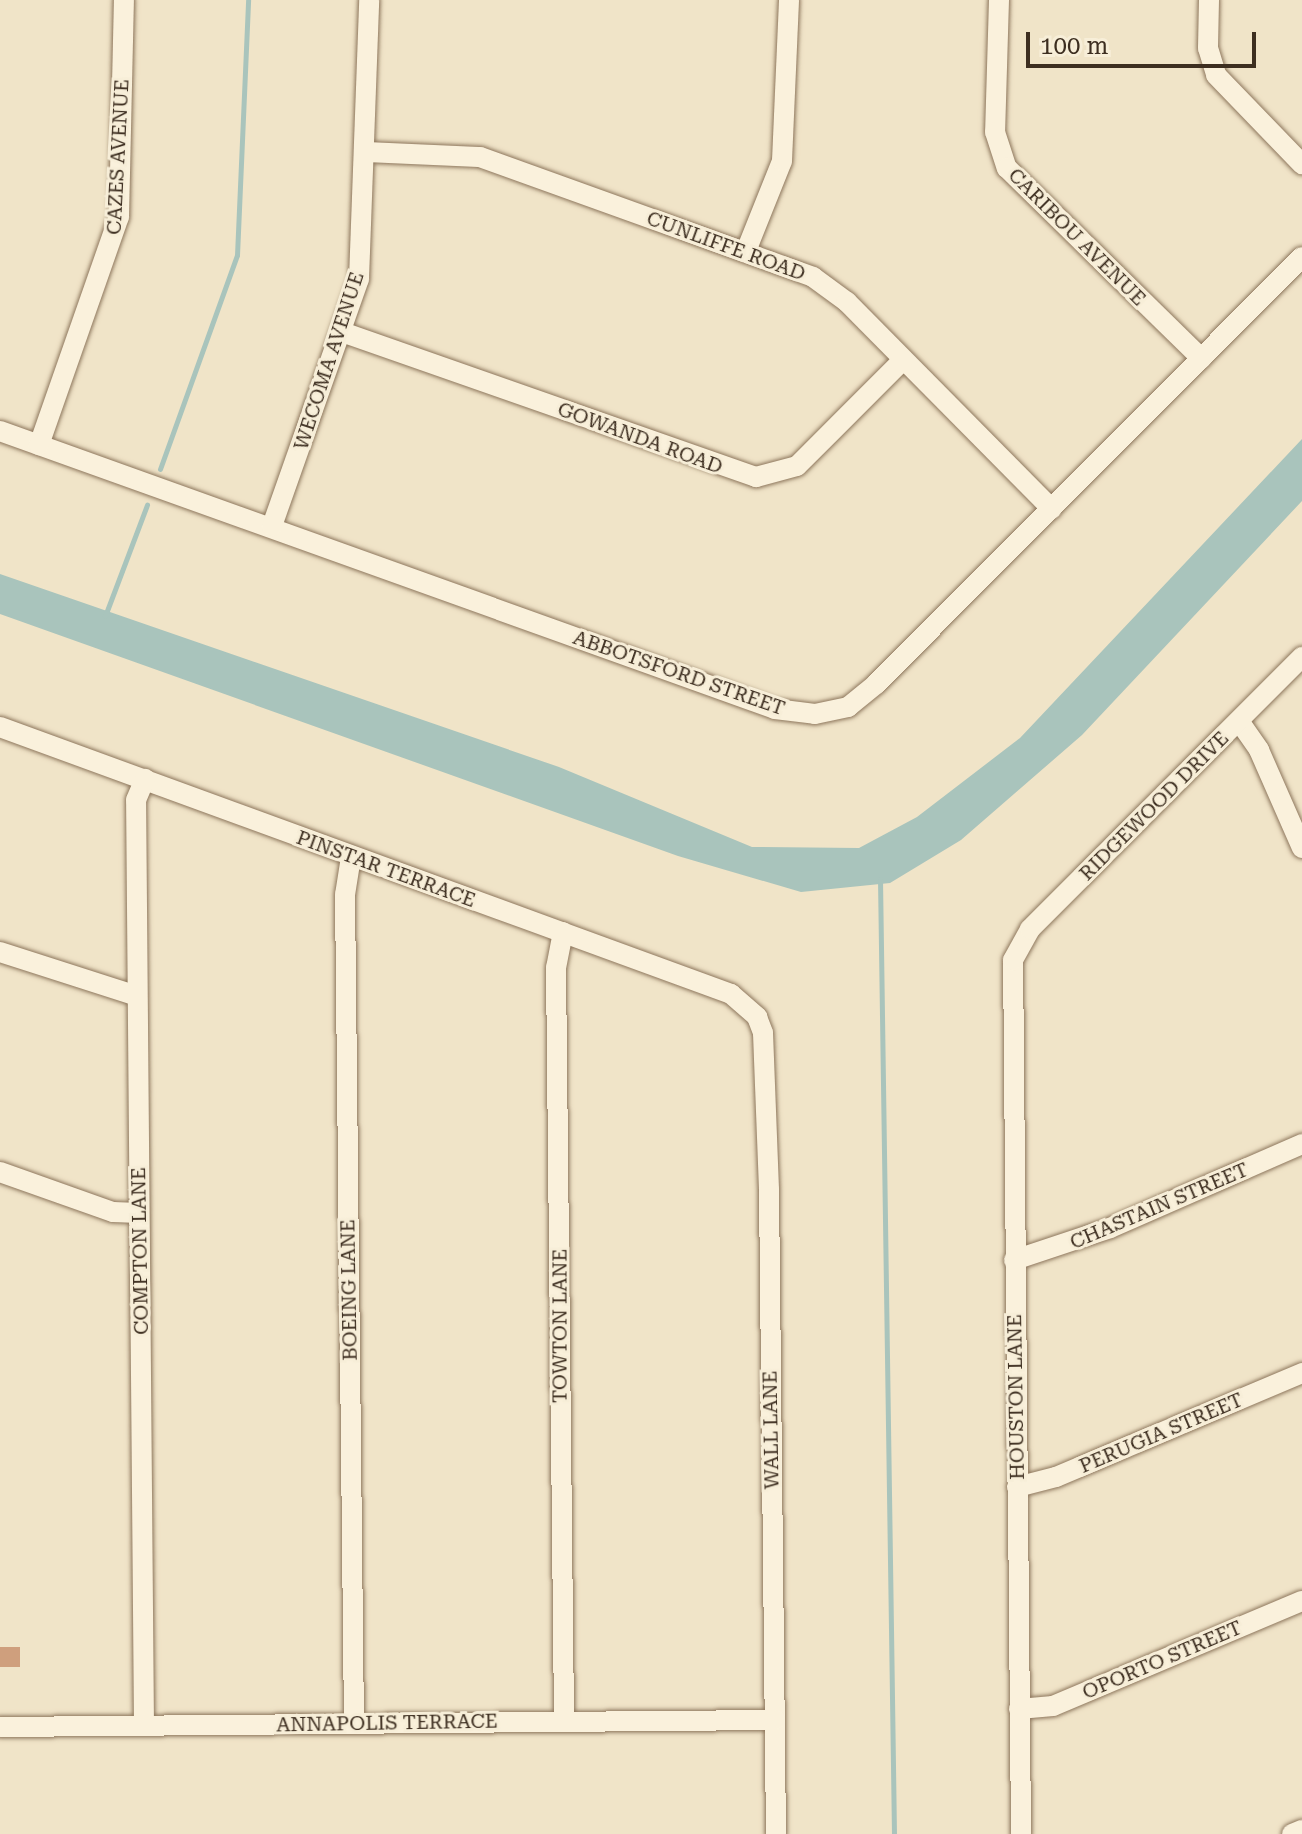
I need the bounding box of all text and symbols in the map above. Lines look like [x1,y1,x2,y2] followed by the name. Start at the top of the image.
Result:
[1030,16,1260,66] scale bar
[1040,32,1108,60] text: 100 m
[102,79,134,235] street label: CAZES AVENUE
[1003,163,1151,311] street label: CARIBOU AVENUE
[643,206,809,286] street label: CUNLIFFE ROAD
[289,269,369,453] street label: WECOMA AVENUE
[554,397,726,479] street label: GOWANDA ROAD
[570,625,788,721] street label: ABBOTSFORD STREET
[1074,726,1234,886] street label: RIDGEWOOD DRIVE
[293,825,479,913] street label: PINSTAR TERRACE
[1066,1158,1252,1254] street label: CHASTAIN STREET
[127,1167,153,1335] street label: COMPTON LANE
[336,1219,362,1361] street label: BOEING LANE
[548,1249,572,1403] street label: TOWTON LANE
[1003,1314,1029,1480] street label: HOUSTON LANE
[758,1370,784,1490] street label: WALL LANE
[1076,1388,1246,1478] street label: PERUGIA STREET
[1079,1616,1245,1704] street label: OPORTO STREET
[276,1709,498,1737] street label: ANNAPOLIS TERRACE

